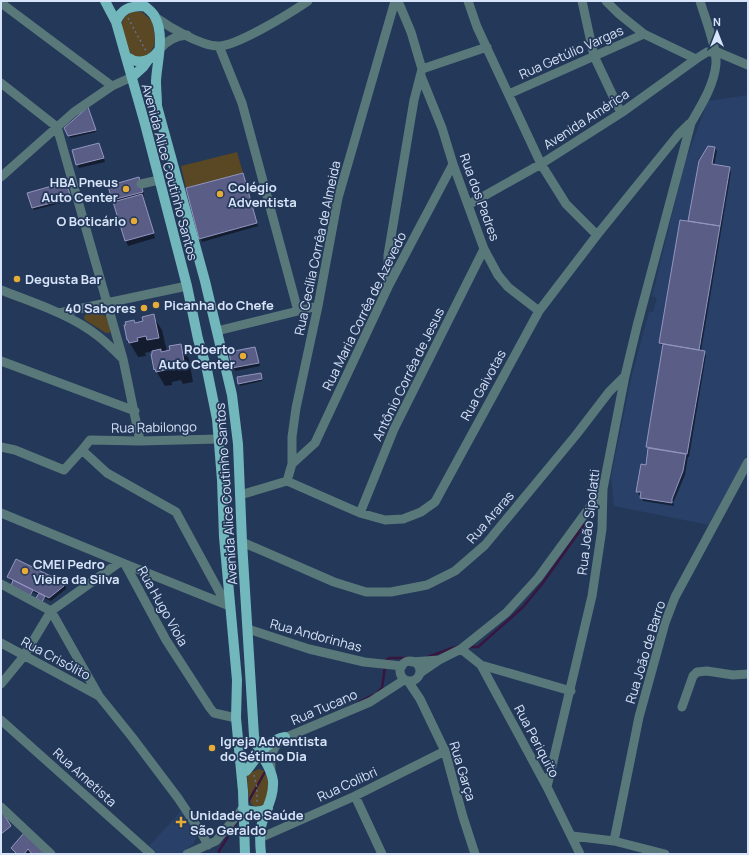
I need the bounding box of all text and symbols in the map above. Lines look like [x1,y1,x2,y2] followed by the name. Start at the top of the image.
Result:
[697,12,737,52] north arrow
[713,14,721,29] text: N
[516,21,626,83] street label: Rua Getúlio Vargas
[138,82,202,263] street label: Avenida Alice Coutinho Santos
[540,85,632,153] street label: Avenida América
[456,151,504,243] street label: Rua dos Padres
[290,159,344,337] street label: Rua Cecília Corrêa de Almeida
[42,173,118,206] place label: HBA Pneus Auto Center
[228,178,297,211] place label: Colégio Adventista
[121,184,131,194] marker: HBA Pneus Auto Center
[215,189,225,199] marker: Colégio Adventista
[56,212,126,230] place label: O Boticário
[129,216,139,226] marker: O Boticário
[318,228,410,393] street label: Rua Maria Corrêa de Azevedo
[25,270,102,288] place label: Degusta Bar
[12,274,22,284] marker: Degusta Bar
[164,296,274,314] place label: Picanha do Chefe
[65,299,136,317] place label: 40 Sabores
[151,300,161,310] marker: Picanha do Chefe
[139,303,149,313] marker: 40 Sabores
[368,304,448,444] street label: Antônio Corrêa de Jesus
[159,340,235,373] place label: Roberto Auto Center
[456,346,510,424] street label: Rua Gaivotas
[238,351,248,361] marker: Roberto Auto Center
[211,402,241,586] street label: Avenida Alice Coutinho Santos
[111,417,197,437] street label: Rua Rabilongo
[573,468,603,576] street label: Rua João Sipolatti
[462,487,518,547] street label: Rua Araras
[33,555,120,588] place label: CMEI Pedro Vieira da Silva
[134,563,192,649] street label: Rua Hugo Viola
[20,566,30,576] marker: CMEI Pedro Vieira da Silva
[621,598,669,706] street label: Rua João de Barro
[268,614,364,656] street label: Rua Andorinhas
[18,632,94,684] street label: Rua Crisólito
[288,685,360,729] street label: Rua Tucano
[510,701,564,781] street label: Rua Periquito
[220,732,327,765] place label: Igreja Adventista do Sétimo Dia
[445,739,481,803] street label: Rua Garça
[207,743,217,753] marker: Igreja Adventista do Sétimo Dia
[49,744,121,810] street label: Rua Ametista
[314,762,380,806] street label: Rua Colibri
[190,806,304,839] place label: Unidade de Saúde São Geraldo
[175,816,187,828] marker: Unidade de Saúde São Geraldo

